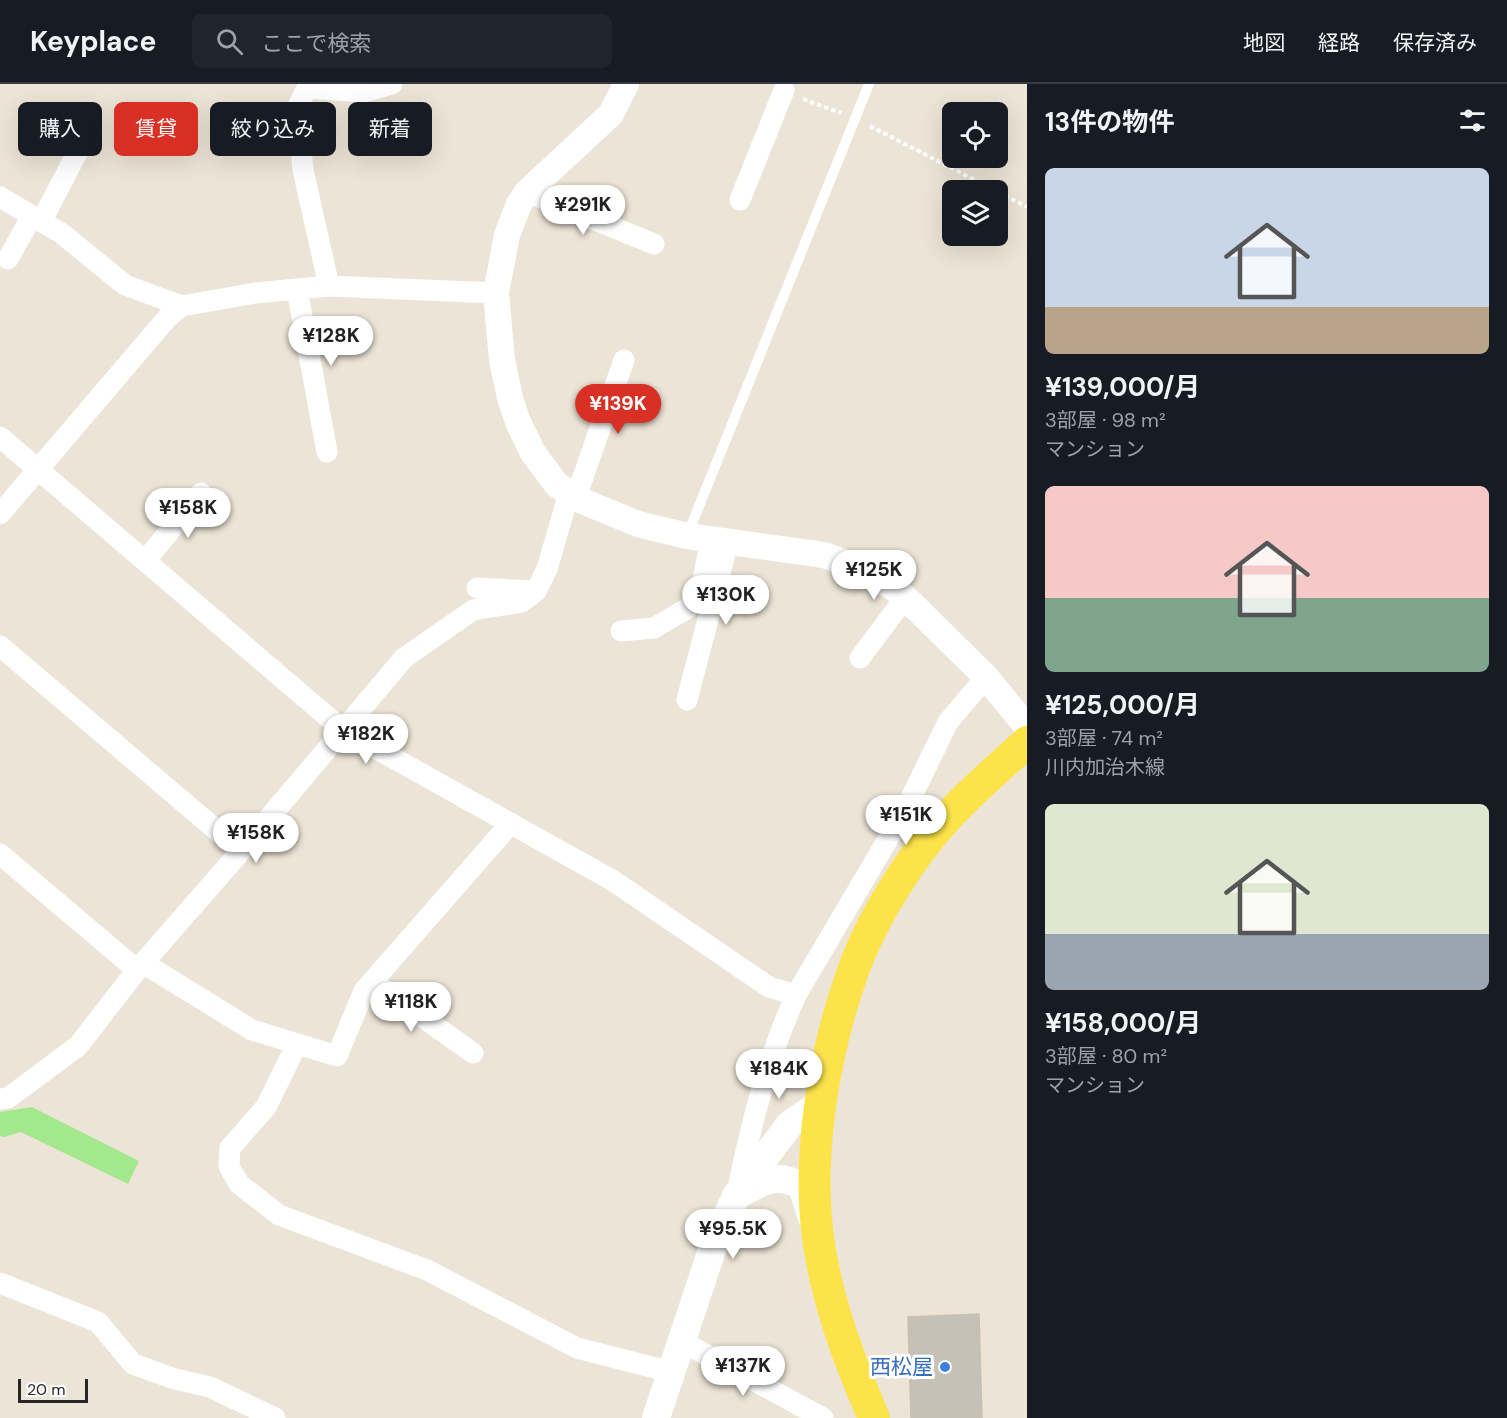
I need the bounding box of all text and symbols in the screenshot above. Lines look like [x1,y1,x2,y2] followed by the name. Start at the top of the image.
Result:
[192,14,612,68] search box
[30,23,156,60] text: Keyplace
[213,25,246,58] icon: search
[261,29,371,58] text: ここで検索
[1243,29,1285,57] text: 地図
[1318,29,1360,57] text: 経路
[1393,29,1477,57] text: 保存済み
[18,102,102,156] chip: 購入
[114,102,198,156] chip: 賃貸
[210,102,336,156] chip: 絞り込み
[348,102,432,156] chip: 新着
[942,102,1008,246] map controls
[942,102,1008,168] button: locate
[1456,104,1489,137] icon: filters
[1045,105,1174,139] text: 13件の物件
[942,180,1008,246] button: layers
[541,185,625,236] pin: ¥291K
[554,191,612,217] text: ¥291K
[1213,207,1321,315] icon: home
[289,316,373,367] pin: ¥128K
[302,322,360,348] text: ¥128K
[1045,370,1200,404] text: ¥139,000/月
[576,384,660,435] pin: ¥139K
[589,390,647,416] text: ¥139K
[1045,407,1166,433] text: 3部屋 · 98 m²
[1045,436,1145,462] text: マンション
[146,488,230,539] pin: ¥158K
[159,494,217,520] text: ¥158K
[1213,525,1321,633] icon: home
[832,550,916,601] pin: ¥125K
[845,556,903,582] text: ¥125K
[684,575,768,626] pin: ¥130K
[696,581,756,607] text: ¥130K
[1045,688,1200,722] text: ¥125,000/月
[324,714,408,765] pin: ¥182K
[337,720,395,746] text: ¥182K
[1045,725,1163,751] text: 3部屋 · 74 m²
[1045,754,1165,780] text: 川内加治木線
[864,795,948,846] pin: ¥151K
[879,801,933,827] text: ¥151K
[214,813,298,864] pin: ¥158K
[227,819,285,845] text: ¥158K
[1213,843,1321,951] icon: home
[369,982,453,1033] pin: ¥118K
[384,988,438,1014] text: ¥118K
[1045,1006,1201,1040] text: ¥158,000/月
[1045,1043,1167,1069] text: 3部屋 · 80 m²
[737,1049,821,1100] pin: ¥184K
[750,1055,809,1081] text: ¥184K
[1045,1072,1145,1098] text: マンション
[684,1209,782,1260] pin: ¥95.5K
[699,1215,767,1241] text: ¥95.5K
[701,1346,785,1397] pin: ¥137K
[715,1352,771,1378] text: ¥137K
[870,1353,933,1381] place label: 西松屋
[938,1360,952,1374] marker: 西松屋
[18,1376,88,1404] scale bar
[27,1379,66,1400] text: 20 m

